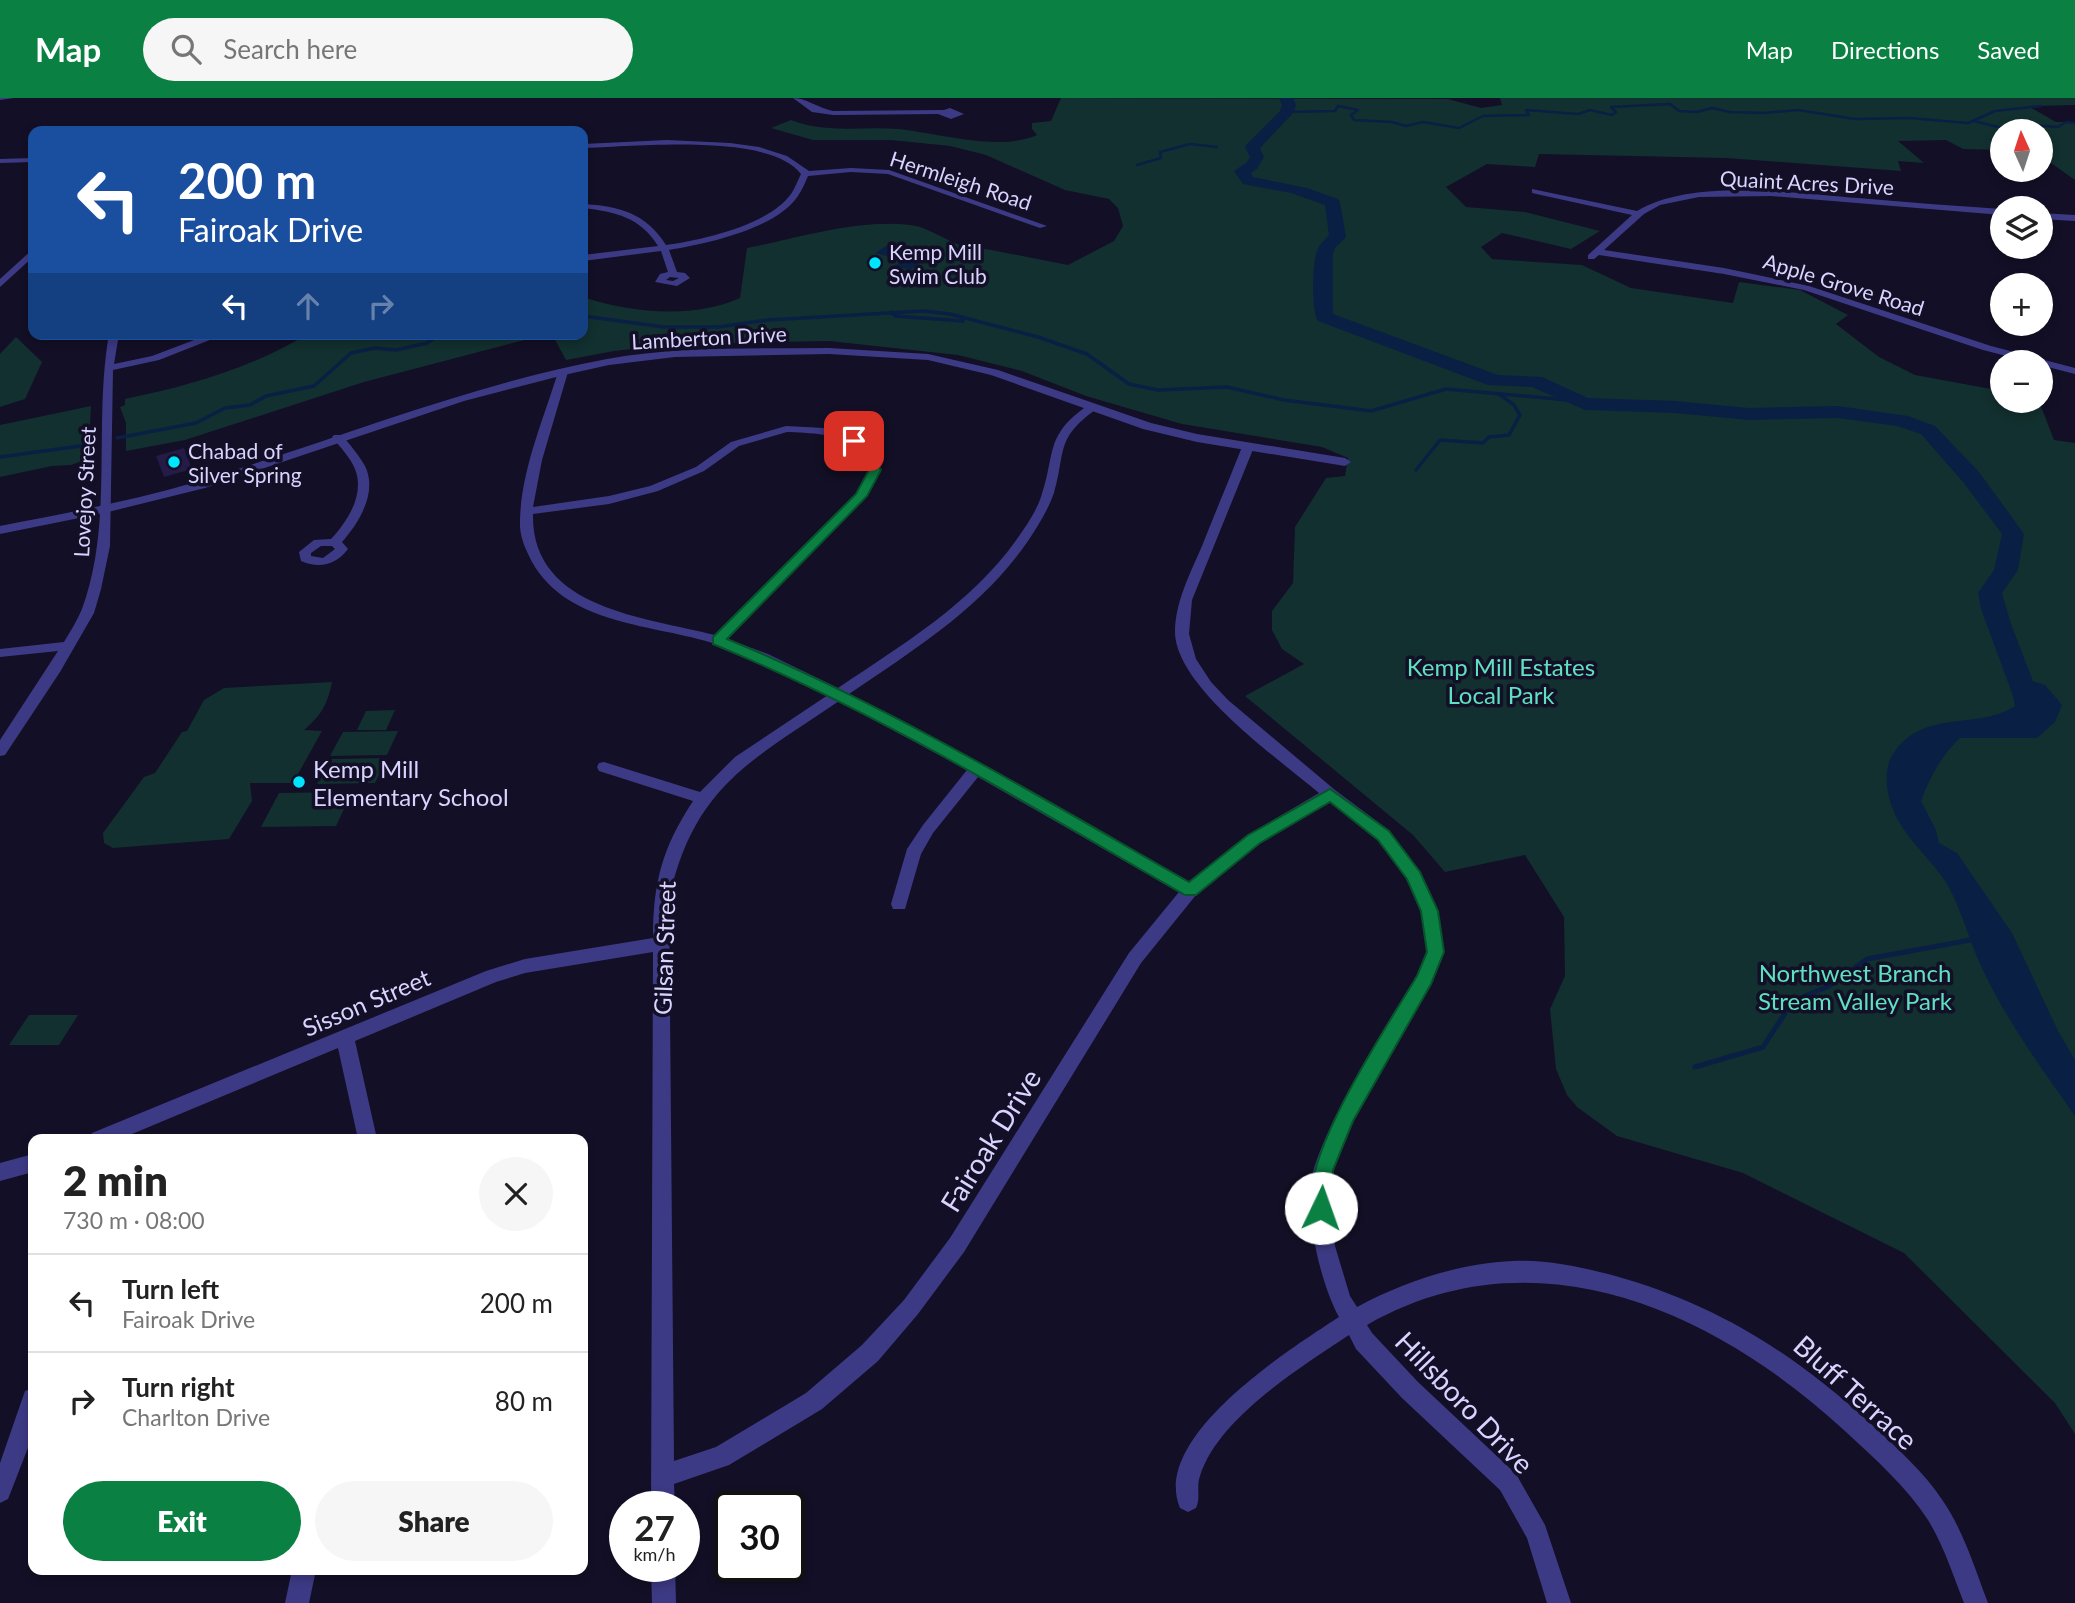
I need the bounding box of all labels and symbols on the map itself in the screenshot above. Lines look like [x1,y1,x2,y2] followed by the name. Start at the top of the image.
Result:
[1990,119,2053,182] north arrow
[887,145,1035,215] street label: Hermleigh Road
[1719,165,1895,199] street label: Quaint Acres Drive
[889,239,987,288] place label: Kemp Mill Swim Club
[1761,248,1927,320] street label: Apple Grove Road
[867,255,883,271] marker: Kemp Mill Swim Club
[631,320,787,354] street label: Lamberton Drive
[824,411,884,471] pin
[68,426,100,558] street label: Lovejoy Street
[188,438,302,487] place label: Chabad of Silver Spring
[166,454,182,470] marker: Chabad of Silver Spring
[1407,652,1595,709] park label: Kemp Mill Estates Local Park
[313,754,509,811] place label: Kemp Mill Elementary School
[291,774,307,790] marker: Kemp Mill Elementary School
[647,880,681,1015] street label: Gilsan Street
[1758,958,1953,1015] park label: Northwest Branch Stream Valley Park
[298,962,435,1042] street label: Sisson Street
[933,1062,1047,1218] street label: Fairoak Drive
[1284,1171,1358,1245] position arrow
[1389,1324,1541,1480] street label: Hillsboro Drive
[1787,1328,1925,1456] street label: Bluff Terrace
[714,1491,805,1582] speed limit sign: 30

